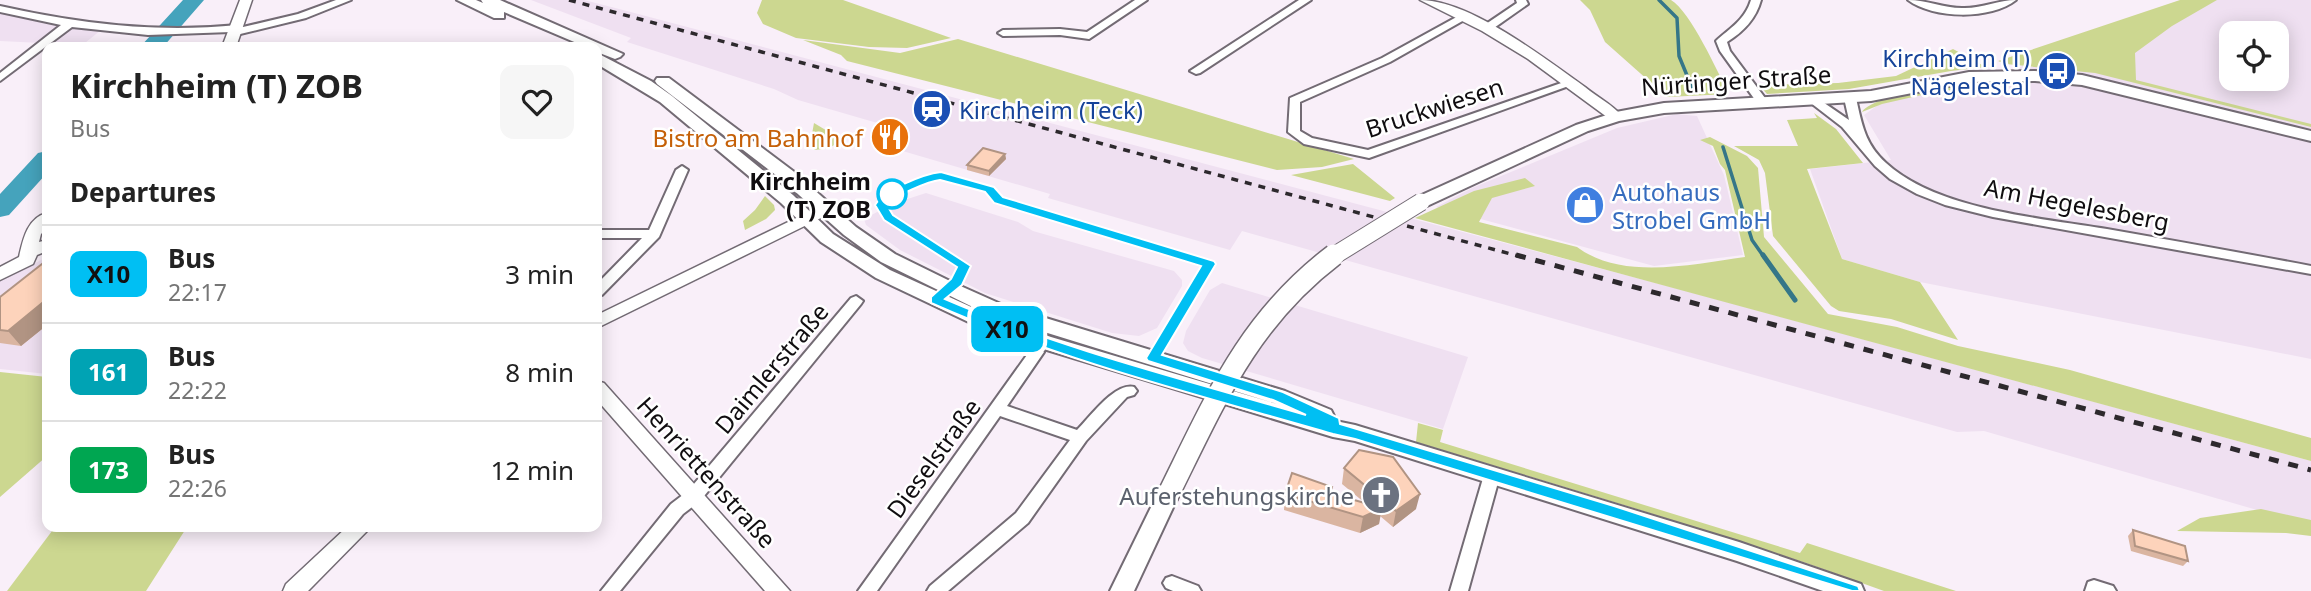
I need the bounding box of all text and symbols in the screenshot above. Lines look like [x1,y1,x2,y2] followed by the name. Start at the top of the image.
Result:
[2219,21,2289,91] map controls
[2219,21,2289,91] button: locate
[1882,41,2030,102] place label: Kirchheim (T) Nägelestal
[2036,50,2078,92] bus stop icon: Kirchheim (T) Nägelestal
[1640,57,1832,103] street label: Nürtinger Straße
[70,63,363,108] text: Kirchheim (T) ZOB
[500,65,574,139] button: heart
[1361,69,1507,145] street label: Bruckwiesen
[911,88,953,130] station icon: Kirchheim (Teck)
[959,93,1143,126] place label: Kirchheim (Teck)
[70,112,110,144] text: Bus
[869,116,911,158] restaurant icon: Bistro am Bahnhof
[652,121,865,154] place label: Bistro am Bahnhof
[749,164,871,225] place label: Kirchheim (T) ZOB
[1982,170,2172,238] street label: Am Hegelesberg
[70,174,216,210] text: Departures
[1612,175,1771,236] place label: Autohaus Strobel GmbH
[877,179,907,209] marker: Kirchheim (T) ZOB
[1564,184,1606,226] shop icon: Autohaus Strobel GmbH
[168,240,215,276] text: Bus
[505,256,574,292] text: 3 min
[87,257,130,290] text: X10
[168,276,227,308] text: 22:17
[707,296,835,440] street label: Daimlerstraße
[967,306,1047,352] line badge: X10
[985,312,1029,345] text: X10
[168,338,215,374] text: Bus
[505,354,574,390] text: 8 min
[88,355,129,388] text: 161
[168,374,227,406] text: 22:22
[630,389,784,555] street label: Henriettenstraße
[878,392,988,524] street label: Dieselstraße
[168,436,215,472] text: Bus
[490,452,574,488] text: 12 min
[88,453,129,486] text: 173
[168,472,227,504] text: 22:26
[1360,474,1402,516] church icon: Auferstehungskirche
[1119,479,1354,512] place label: Auferstehungskirche

